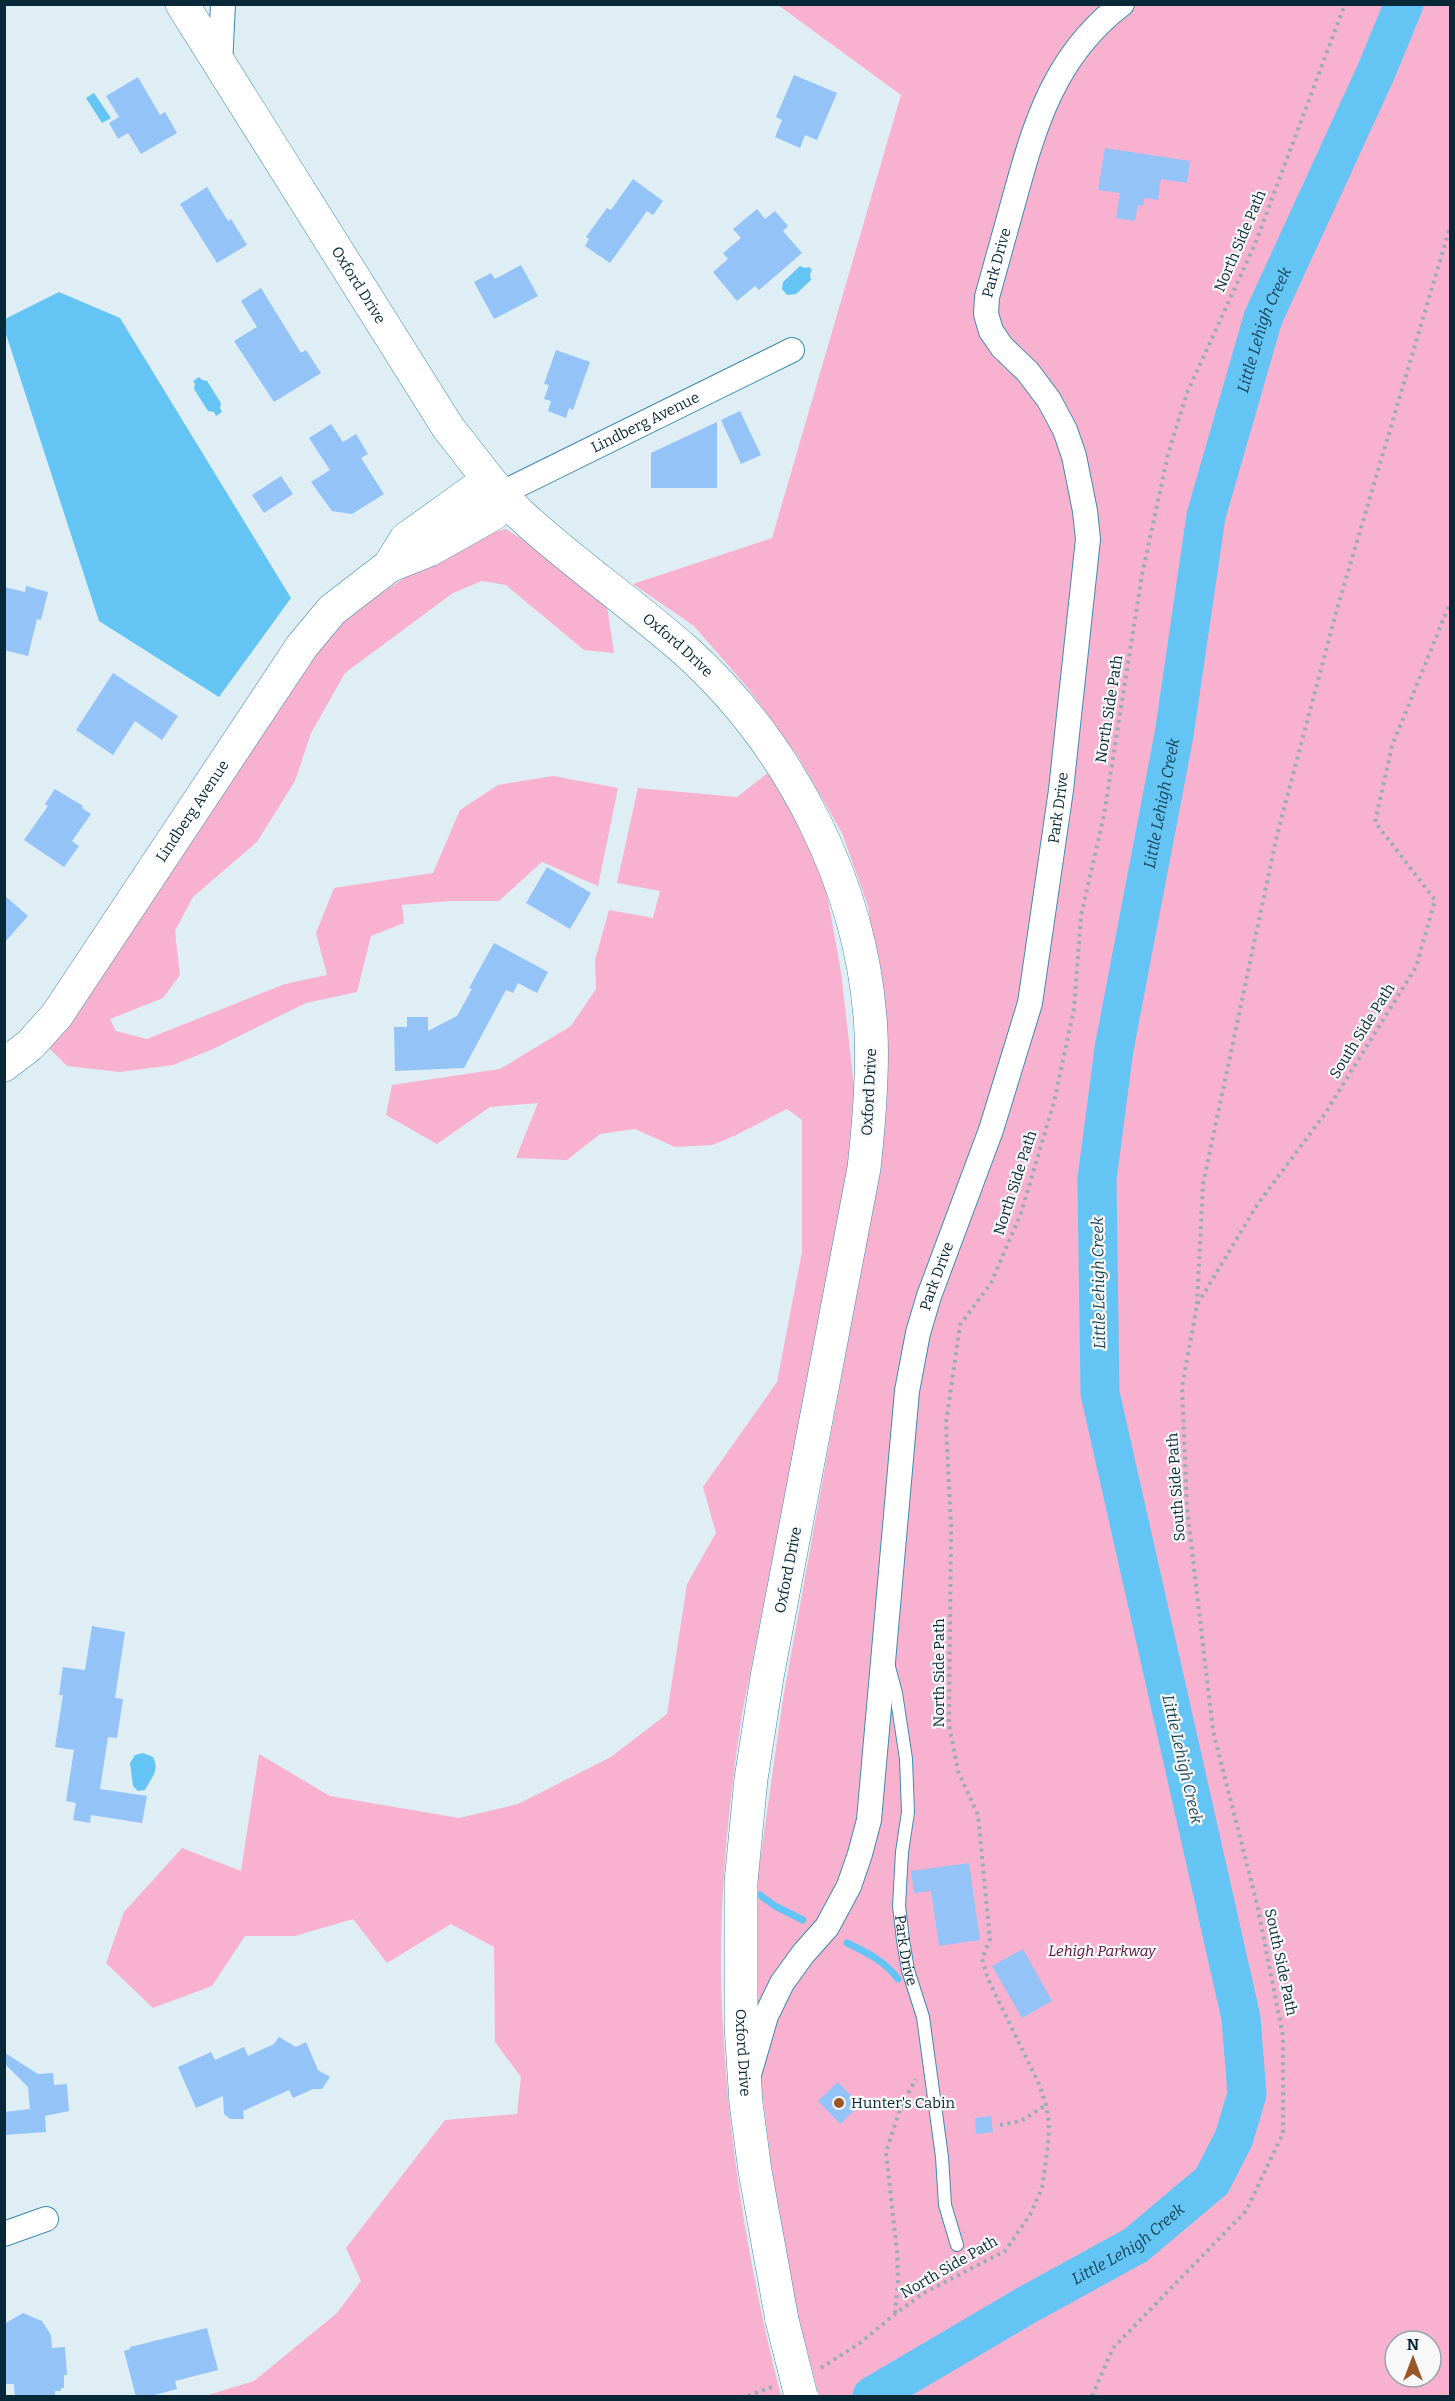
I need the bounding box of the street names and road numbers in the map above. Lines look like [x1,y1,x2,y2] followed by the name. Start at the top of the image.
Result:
[1210,187,1270,295] street label: North Side Path
[978,226,1015,300] street label: Park Drive
[328,243,390,327] street label: Oxford Drive
[588,388,702,457] street label: Lindberg Avenue
[639,609,717,681] street label: Oxford Drive
[1092,653,1127,764] street label: North Side Path
[152,757,233,865] street label: Lindberg Avenue
[1044,771,1072,845] street label: Park Drive
[1326,980,1399,1082] street label: South Side Path
[858,1048,880,1136] street label: Oxford Drive
[990,1128,1041,1238] street label: North Side Path
[916,1239,957,1313] street label: Park Drive
[1163,1431,1189,1542] street label: South Side Path
[771,1525,805,1615] street label: Oxford Drive
[930,1618,948,1727] street label: North Side Path
[1261,1907,1301,2018] street label: South Side Path
[891,1914,921,1988] street label: Park Drive
[732,2009,755,2097] street label: Oxford Drive
[897,2232,1001,2302] street label: North Side Path

